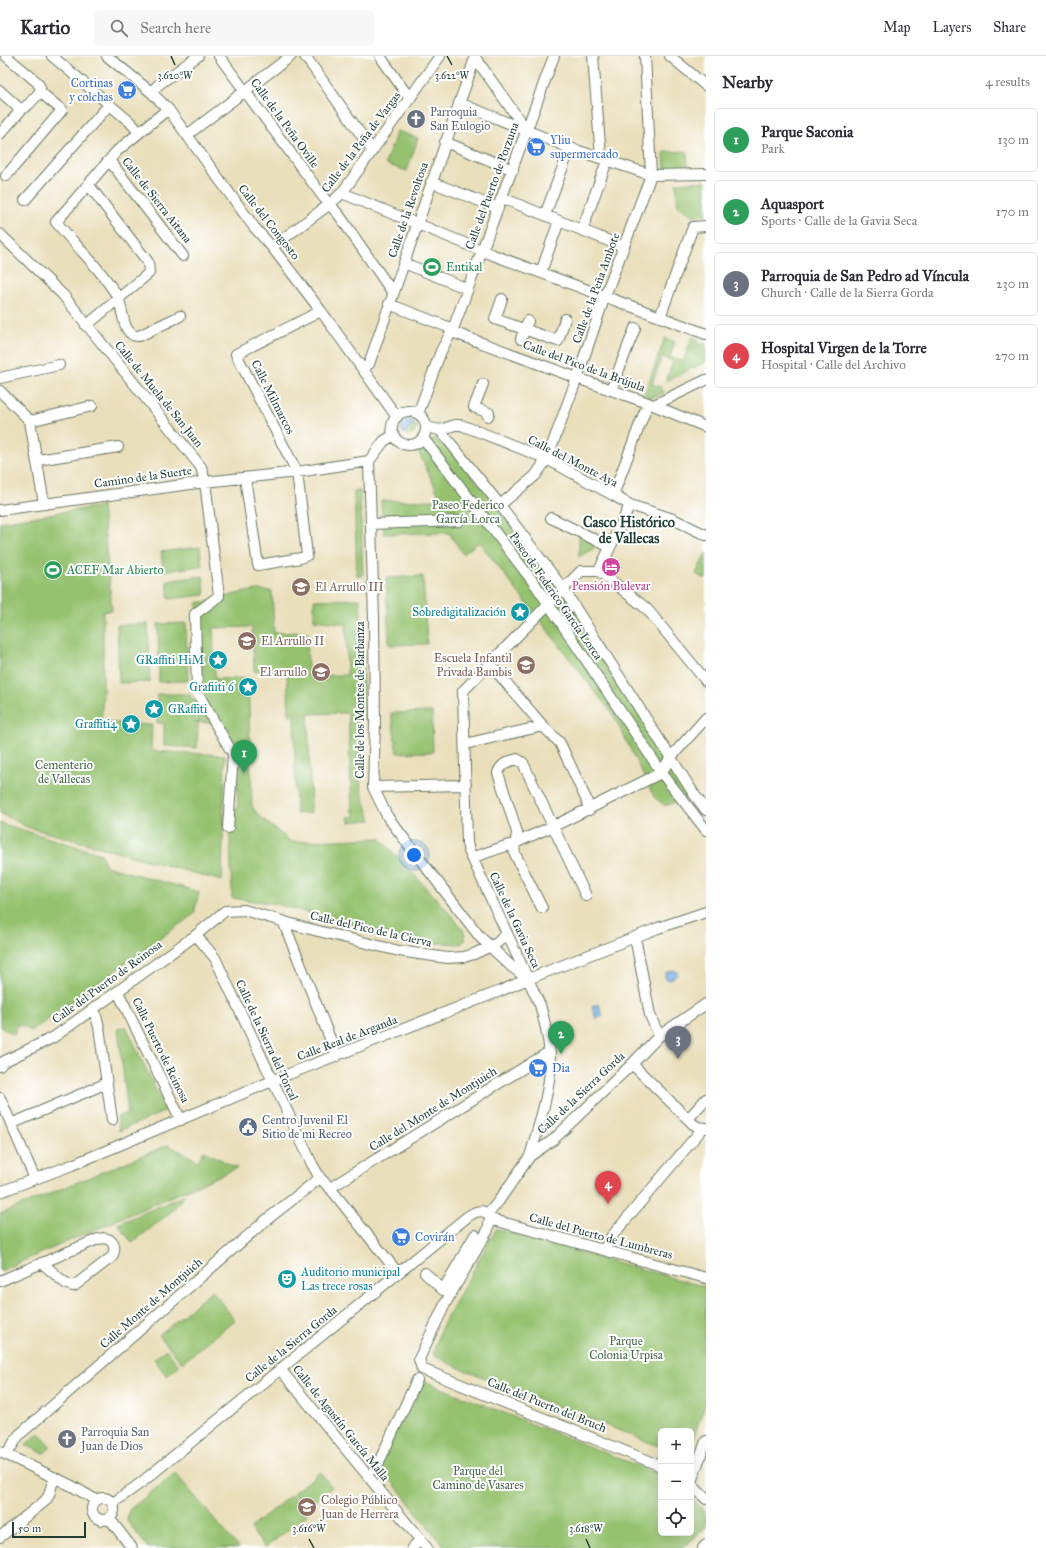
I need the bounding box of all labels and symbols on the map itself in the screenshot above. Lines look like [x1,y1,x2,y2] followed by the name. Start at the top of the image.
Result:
[157,70,193,82] text: 3.620°W
[435,70,470,82] text: 3.622°W
[69,76,113,104] place label: Cortinas y colchas
[248,76,322,170] street label: Calle de la Peña Oville
[116,79,138,101] supermarket icon: Cortinas y colchas
[318,89,404,196] street label: Calle de la Peña de Vargas
[430,105,490,134] place label: Parroquia San Eulogio
[405,108,427,130] church icon: Parroquia San Eulogio
[462,120,522,251] street label: Calle del Puerto de Porzuna
[550,133,618,161] place label: Yliu supermercado
[525,136,547,158] supermarket icon: Yliu supermercado
[119,154,195,246] street label: Calle de Sierra Aitana
[385,160,431,260] street label: Calle de la Revoltosa
[235,182,303,263] street label: Calle del Congosto
[569,231,623,345] street label: Calle de la Peña Ambote
[421,256,443,278] sports icon: Entikal
[446,260,483,274] place label: Entikal
[521,337,648,395] street label: Calle del Pico de la Brújula
[111,338,206,451] street label: Calle de Muela de San Juan
[248,358,298,436] street label: Calle Milmarcos
[526,432,621,490] street label: Calle del Monte Aya
[93,463,193,491] street label: Camino de la Suerte
[432,498,504,526] park label: Paseo Federico García Lorca
[583,514,675,547] district label: Casco Histórico de Vallecas
[507,530,606,663] street label: Paseo de Federico García Lorca
[600,556,622,578] hotel icon: Pensión Bulevar
[42,559,64,581] sports icon: ACEF Mar Abierto
[66,563,164,577] place label: ACEF Mar Abierto
[290,576,312,598] school or university icon: El Arrullo III
[572,579,651,593] place label: Pensión Bulevar
[315,580,384,594] place label: El Arrullo III
[509,601,531,623] place icon: Sobredigitalización
[412,605,506,620] place label: Sobredigitalización
[353,620,367,779] street label: Calle de los Montes de Barbanza
[236,630,258,652] school or university icon: El Arrullo II
[261,634,324,648] place label: El Arrullo II
[207,649,229,671] place icon: GRaffiti HiM
[434,651,513,679] place label: Escuela Infantil Privada Bambis
[136,653,204,667] place label: GRaffiti HiM
[515,654,537,676] school or university icon: Escuela Infantil Privada Bambis
[310,661,332,683] school or university icon: El arrullo
[259,665,307,679] place label: El arrullo
[237,676,259,698] place icon: Grafiiti 6
[189,680,235,694] place label: Grafiiti 6
[143,698,165,720] place icon: GRaffiti
[168,702,208,716] place label: GRaffiti
[120,713,142,735] place icon: Graffiti4
[75,717,117,731] place label: Graffiti4
[231,740,257,773] pin: 1
[35,758,93,786] park label: Cementerio de Vallecas
[404,845,424,865] your location
[487,870,544,971] street label: Calle de la Gavia Seca
[309,908,434,950] street label: Calle del Pico de la Cierva
[49,937,165,1027] street label: Calle del Puerto de Reinosa
[233,977,301,1103] street label: Calle de la Sierra del Torcal
[129,995,193,1106] street label: Calle Puerto de Reinosa
[295,1012,400,1064] street label: Calle Real de Arganda
[548,1021,574,1054] pin: 2
[665,1026,691,1059] pin: 3
[535,1048,628,1137] street label: Calle de la Sierra Gorda
[527,1057,549,1079] supermarket icon: Dia
[552,1061,571,1075] place label: Dia
[367,1064,500,1154] street label: Calle del Monte de Montjuich
[262,1113,352,1141] place label: Centro Juvenil El Sitio de mi Recreo
[237,1116,259,1138] public building icon: Centro Juvenil El Sitio de mi Recreo
[595,1171,621,1204] pin: 4
[528,1210,674,1262] street label: Calle del Puerto de Lumbreras
[390,1226,412,1248] supermarket icon: Covirán
[415,1230,455,1244] place label: Covirán
[97,1255,205,1351] street label: Calle Monte de Montjuich
[300,1265,401,1293] place label: Auditorio municipal Las trece rosas
[276,1268,298,1290] theatre icon: Auditorio municipal Las trece rosas
[242,1302,340,1385] street label: Calle de la Sierra Gorda
[589,1334,664,1362] park label: Parque Colonia Urpisa
[289,1362,393,1485] street label: Calle de Agustín García Malla
[485,1375,609,1435] street label: Calle del Puerto del Bruch
[79,1425,150,1454] place label: Parroquia San Juan de Dios
[56,1428,78,1450] church icon: Parroquia San Juan de Dios
[432,1464,524,1492] park label: Parque del Camino de Vasares
[319,1493,399,1522] place label: Colegio Público Juan de Herrera
[296,1496,318,1518] school or university icon: Colegio Público Juan de Herrera
[12,1520,86,1539] scale bar
[292,1523,326,1535] text: 3.616°W
[569,1523,603,1535] text: 3.618°W

